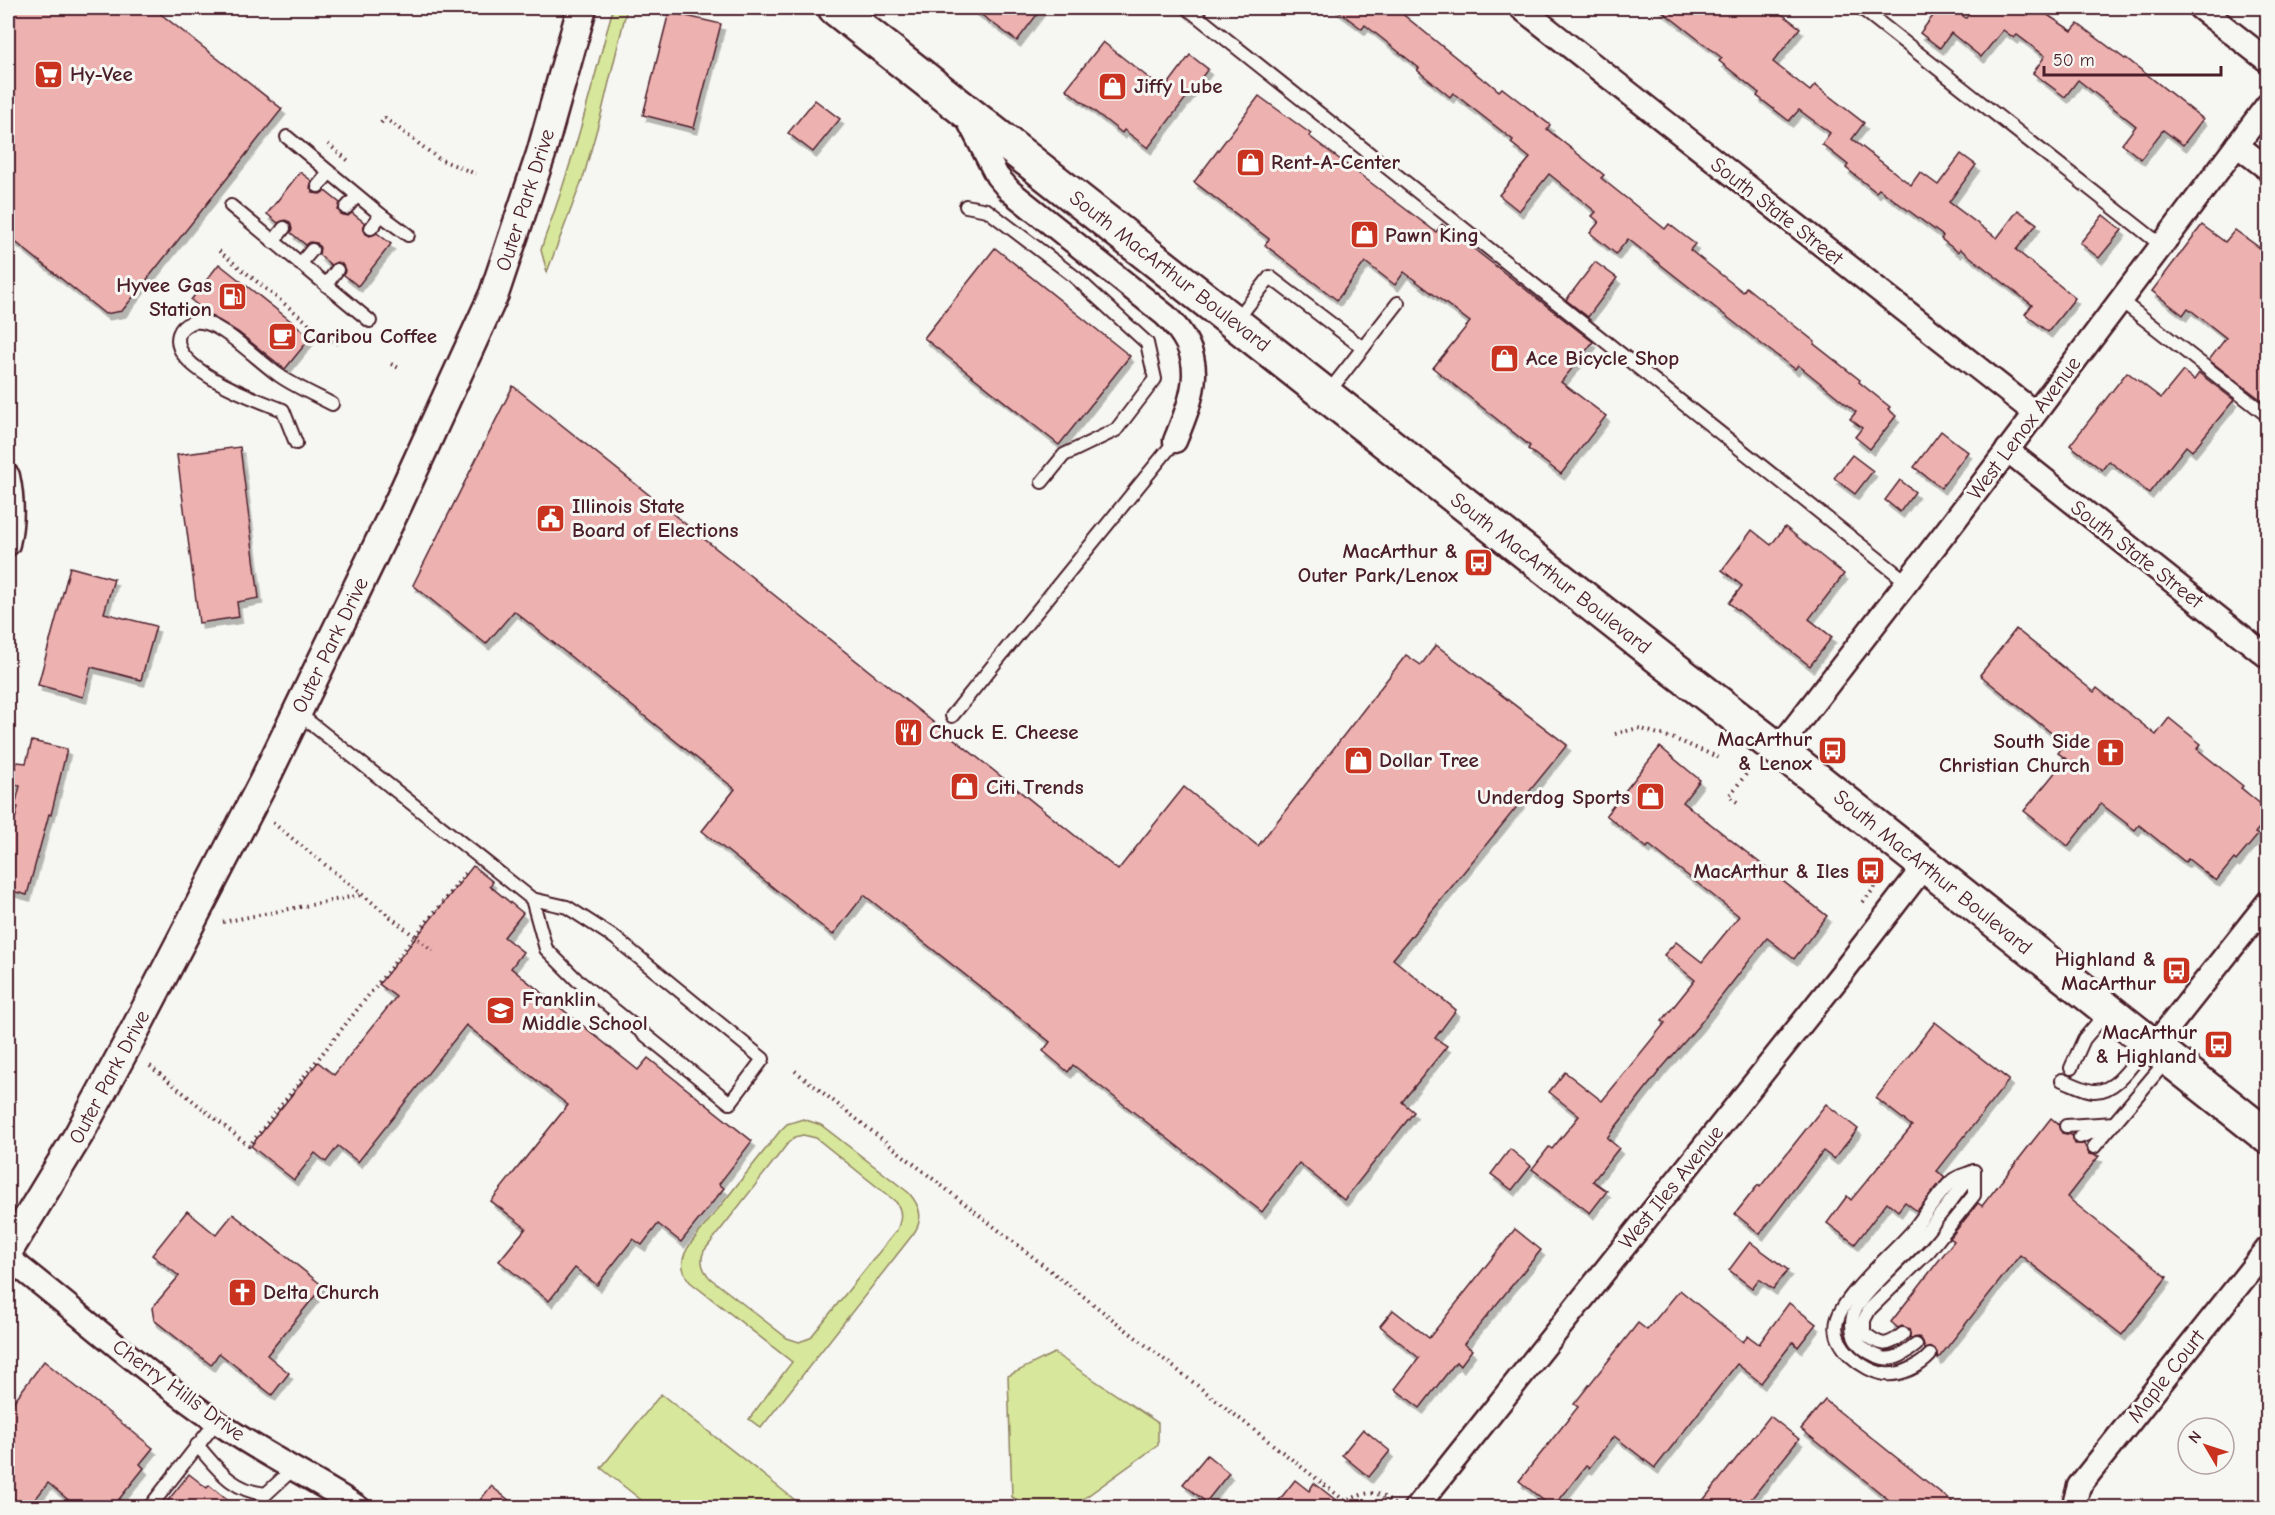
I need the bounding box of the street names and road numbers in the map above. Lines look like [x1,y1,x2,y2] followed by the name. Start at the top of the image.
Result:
[491,126,559,274] street label: Outer Park Drive
[1706,152,1849,271] street label: South State Street
[1065,185,1275,357] street label: South MacArthur Boulevard
[1962,352,2086,504] street label: West Lenox Avenue
[1446,487,1656,659] street label: South MacArthur Boulevard
[2066,495,2209,614] street label: South State Street
[287,573,373,717] street label: Outer Park Drive
[1829,785,2037,959] street label: South MacArthur Boulevard
[64,1006,154,1148] street label: Outer Park Drive
[1614,1120,1728,1254] street label: West Iles Avenue
[2122,1324,2210,1427] street label: Maple Court
[108,1334,250,1446] street label: Cherry Hills Drive

